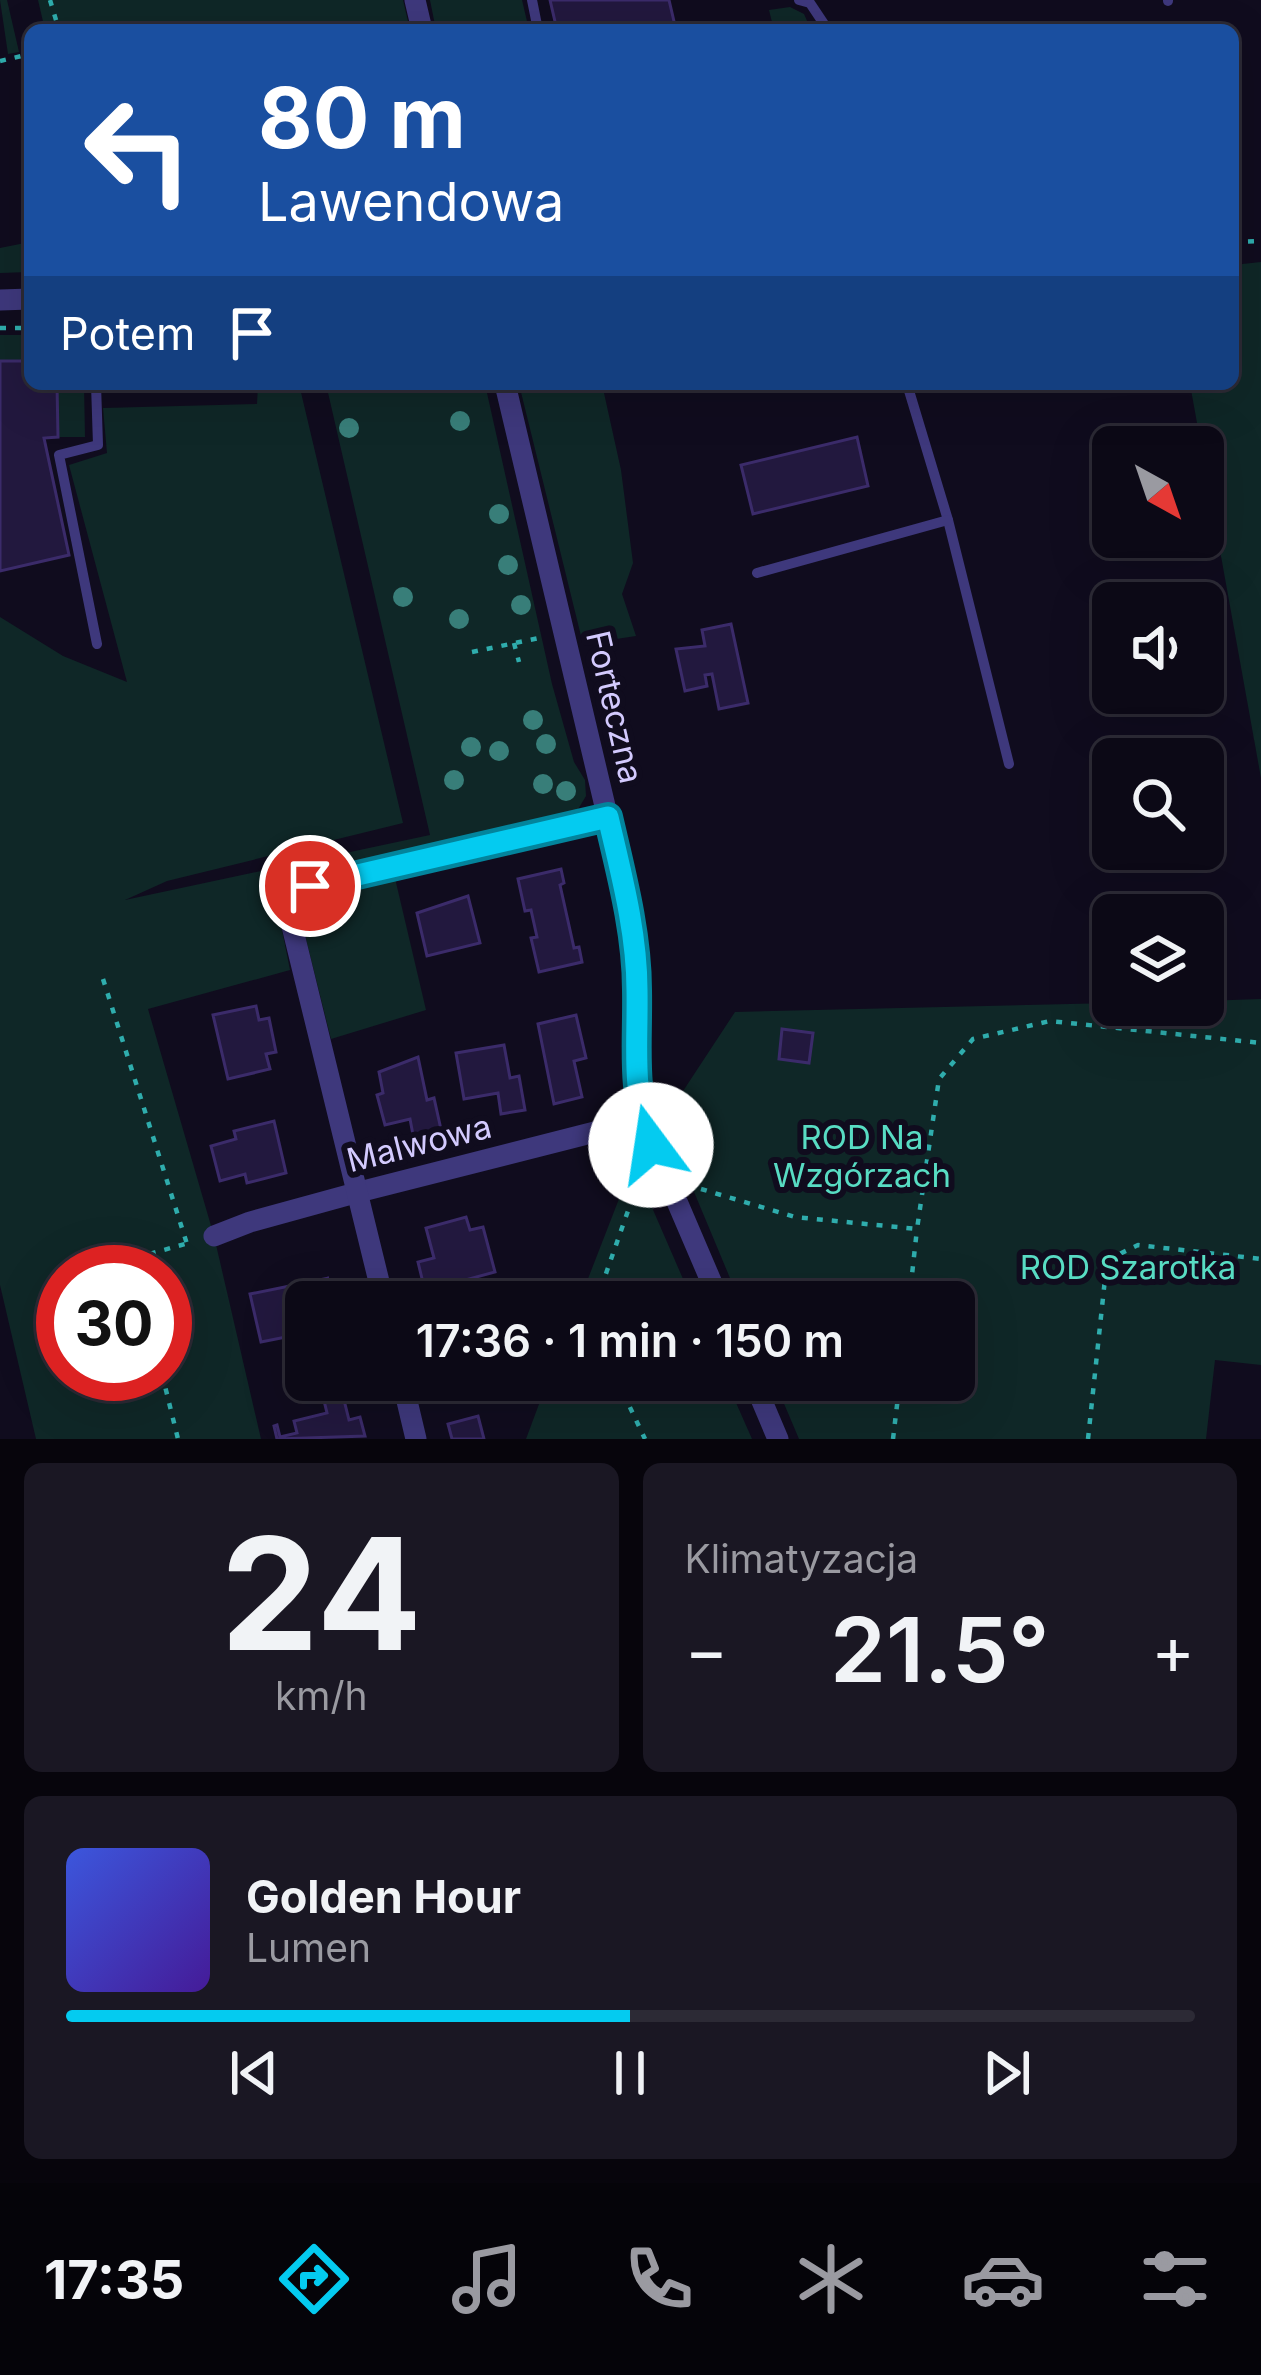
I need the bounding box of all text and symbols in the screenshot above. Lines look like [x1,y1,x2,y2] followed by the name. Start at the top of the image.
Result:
[258,67,466,168] text: 80 m
[60,72,216,228] icon: left
[258,169,564,234] text: Lawendowa
[219,300,285,366] icon: arrive
[60,306,195,361] text: Potem
[1092,426,1224,558] north arrow
[1092,426,1224,1026] map controls
[1092,582,1224,714] button: sound
[578,627,652,787] street label: Forteczna
[1092,738,1224,870] button: search
[259,835,361,937] pin
[277,853,343,919] icon: arrive
[1092,894,1224,1026] button: layers
[588,1082,714,1208] position arrow
[343,1106,495,1180] street label: Malwowa
[773,1117,951,1195] park label: ROD Na Wzgórzach
[36,1245,192,1401] speed limit sign: 30
[1020,1247,1236,1287] park label: ROD Szarotka
[416,1313,844,1368] text: 17:36 · 1 min · 150 m
[221,1499,422,1688] text: 24
[685,1535,918,1582] text: Klimatyzacja
[830,1595,1050,1704] text: 21.5°
[685,1610,728,1690] text: −
[1151,1610,1195,1690] text: +
[275,1672,368,1719] text: km/h
[246,1869,521,1924] text: Golden Hour
[246,1924,371,1971] text: Lumen
[221,2040,287,2106] icon: previous
[597,2040,663,2106] icon: pause
[974,2040,1040,2106] icon: next
[272,2237,356,2321] icon: directions
[445,2237,529,2321] icon: music
[617,2237,701,2321] icon: phone
[789,2237,873,2321] icon: climate
[961,2237,1045,2321] icon: car
[1133,2237,1217,2321] icon: filters
[44,2247,184,2312] text: 17:35

